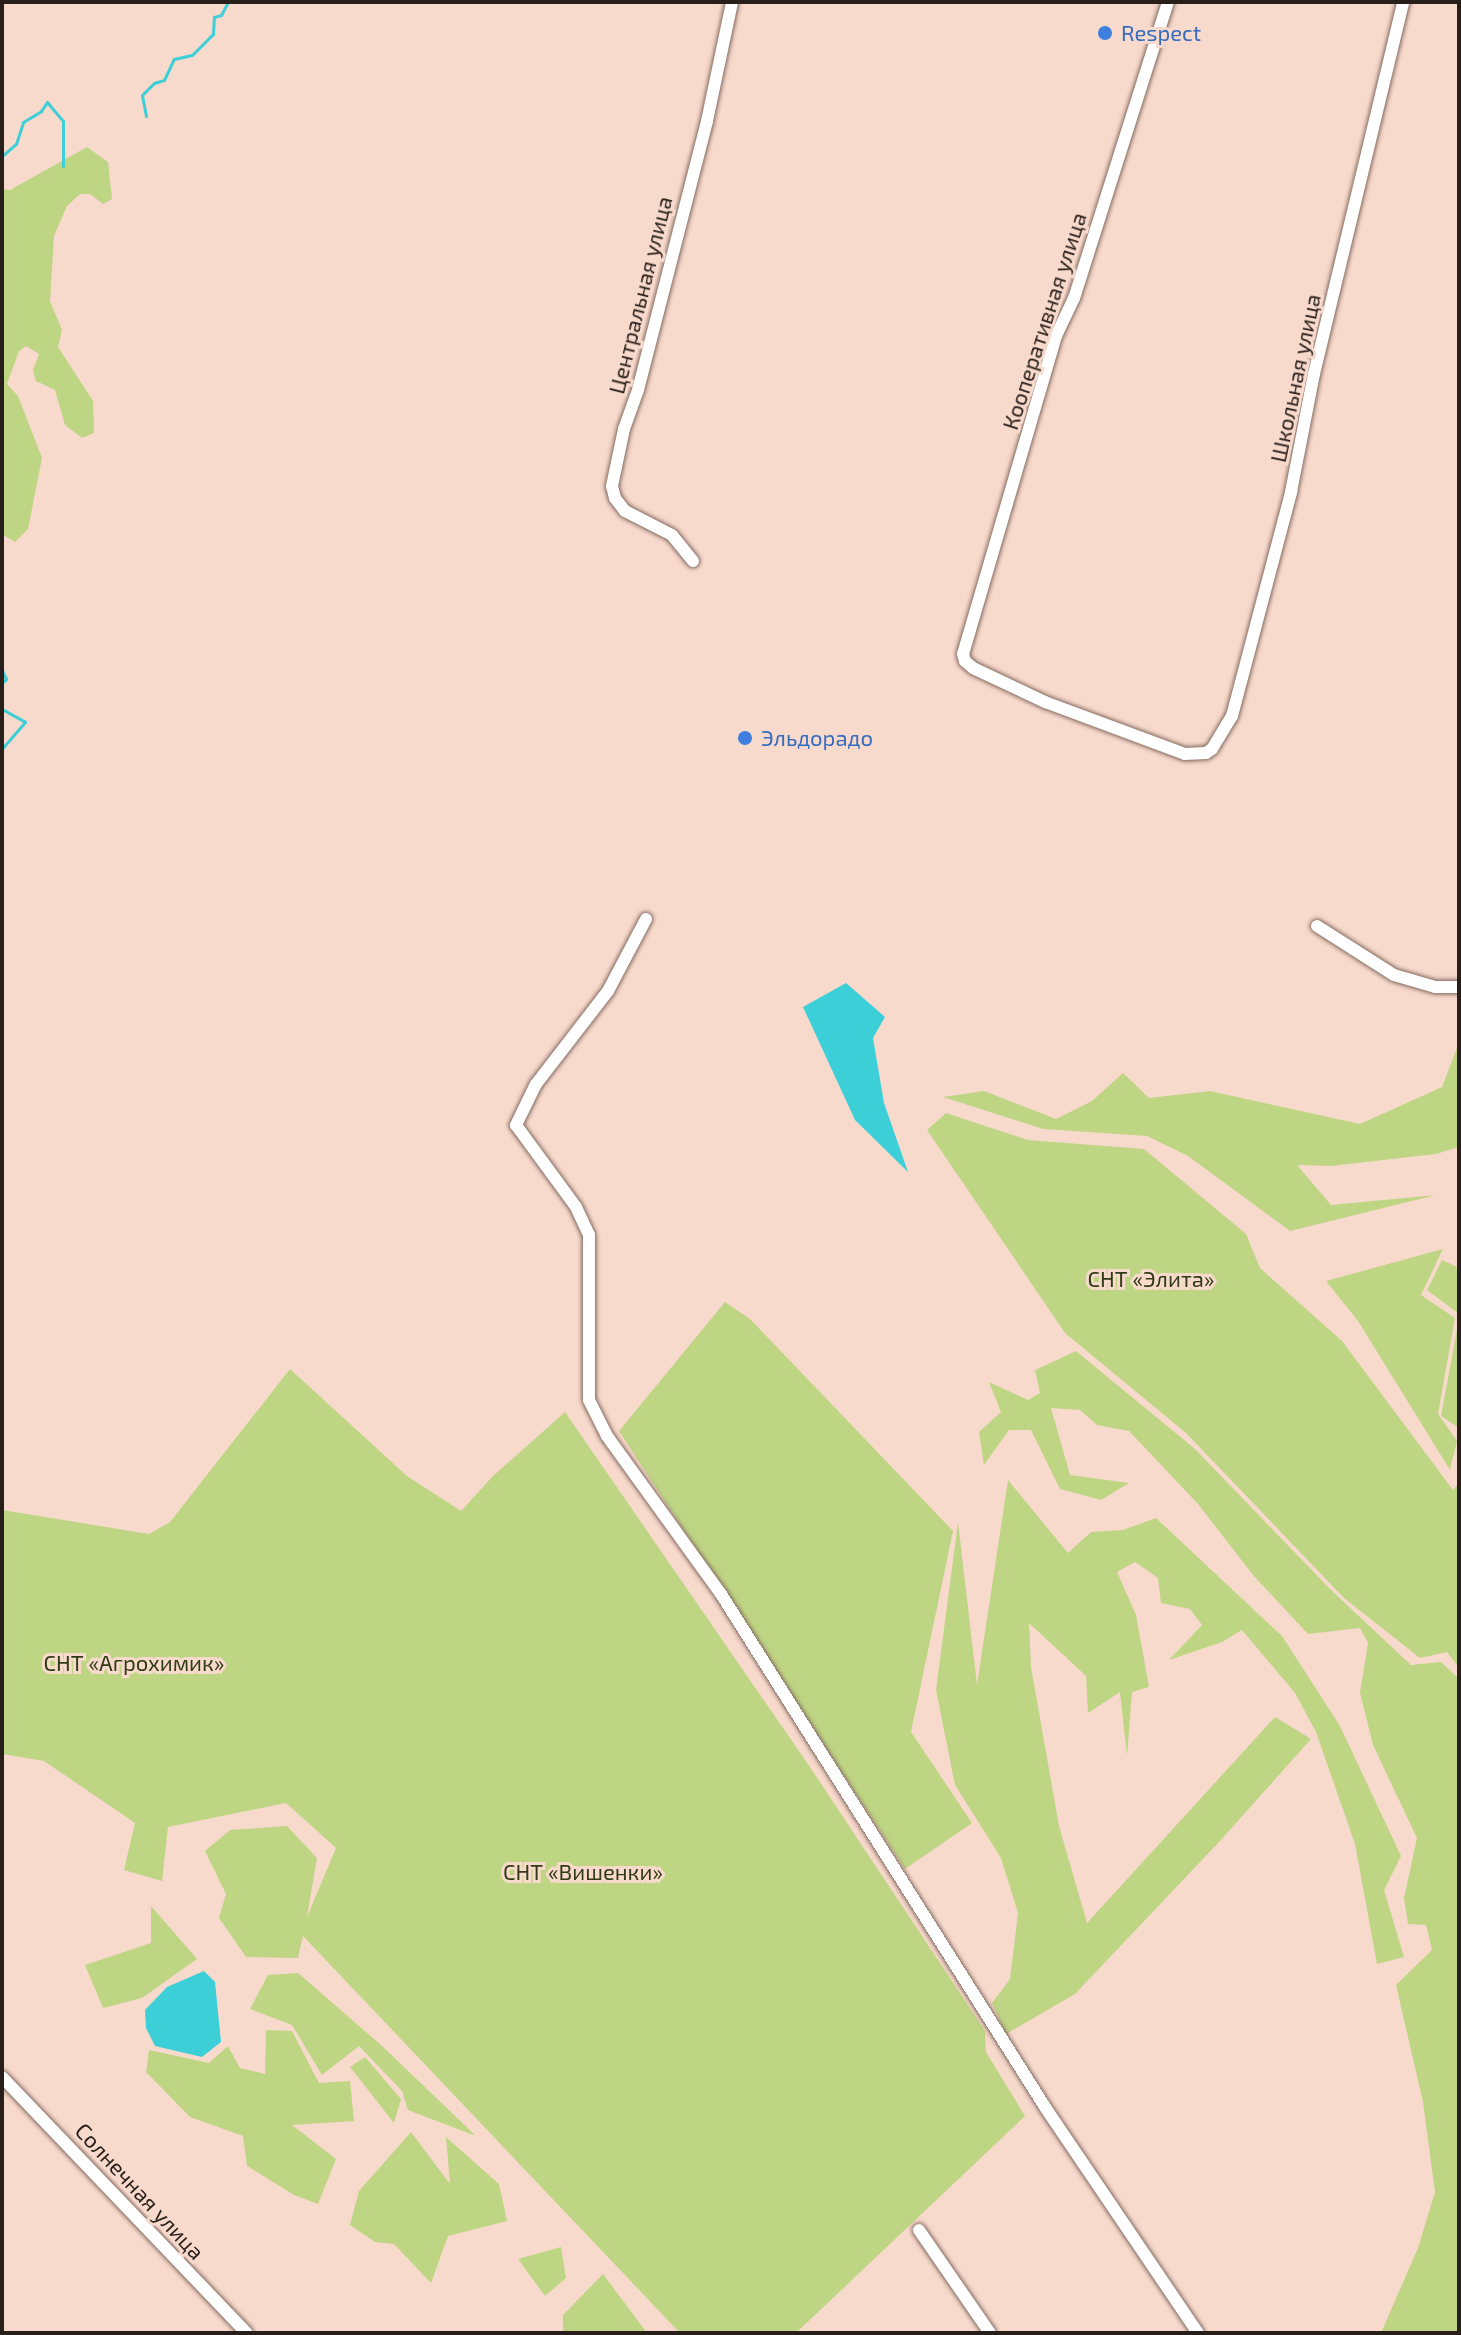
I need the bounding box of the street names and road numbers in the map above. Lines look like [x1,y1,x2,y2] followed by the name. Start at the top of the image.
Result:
[603,194,677,396] street label: Центральная улица
[996,209,1092,433] street label: Кооперативная улица
[1264,291,1326,465] street label: Школьная улица
[70,2117,210,2265] street label: Солнечная улица

